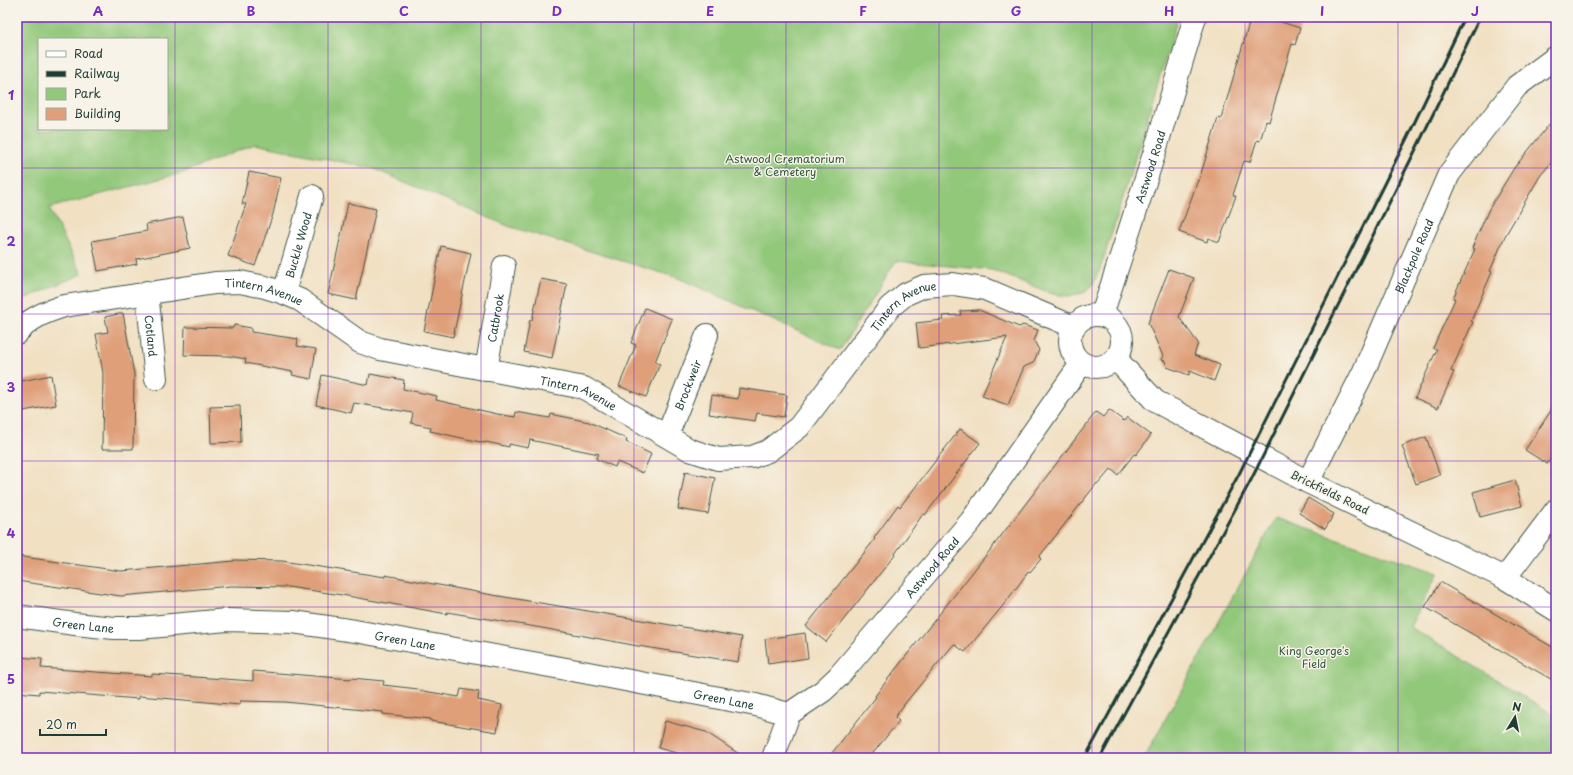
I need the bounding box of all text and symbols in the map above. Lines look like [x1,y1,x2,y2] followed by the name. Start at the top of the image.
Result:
[93,1,103,20] text: A
[247,1,256,20] text: B
[399,1,409,20] text: C
[552,1,562,20] text: D
[706,1,714,20] text: E
[859,1,867,20] text: F
[1011,1,1021,20] text: G
[1164,1,1174,20] text: H
[1320,1,1324,20] text: I
[1471,1,1479,20] text: J
[38,38,168,130] legend
[74,44,103,62] text: Road
[74,64,120,82] text: Railway
[74,84,101,102] text: Park
[8,85,14,104] text: 1
[74,104,121,122] text: Building
[1130,128,1169,205] street label: Astwood Road
[725,150,845,180] park label: Astwood Crematorium & Cemetery
[280,210,315,280] street label: Buckle Wood
[1390,216,1437,296] street label: Blackpole Road
[6,231,16,250] text: 2
[224,273,307,309] street label: Tintern Avenue
[866,277,937,335] street label: Tintern Avenue
[482,291,508,344] street label: Catbrook
[141,314,162,358] street label: Cotland
[669,357,705,413] street label: Brockweir
[539,371,620,414] street label: Tintern Avenue
[7,377,16,396] text: 3
[1288,466,1373,519] street label: Brickfields Road
[7,523,16,542] text: 4
[901,533,963,601] street label: Astwood Road
[52,613,115,636] street label: Green Lane
[373,626,437,654] street label: Green Lane
[1279,642,1349,672] park label: King George's Field
[7,669,15,688] text: 5
[692,685,756,713] street label: Green Lane
[1495,697,1535,737] north arrow
[1511,698,1523,716] text: N
[40,711,106,737] scale bar
[46,715,77,733] text: 20 m

